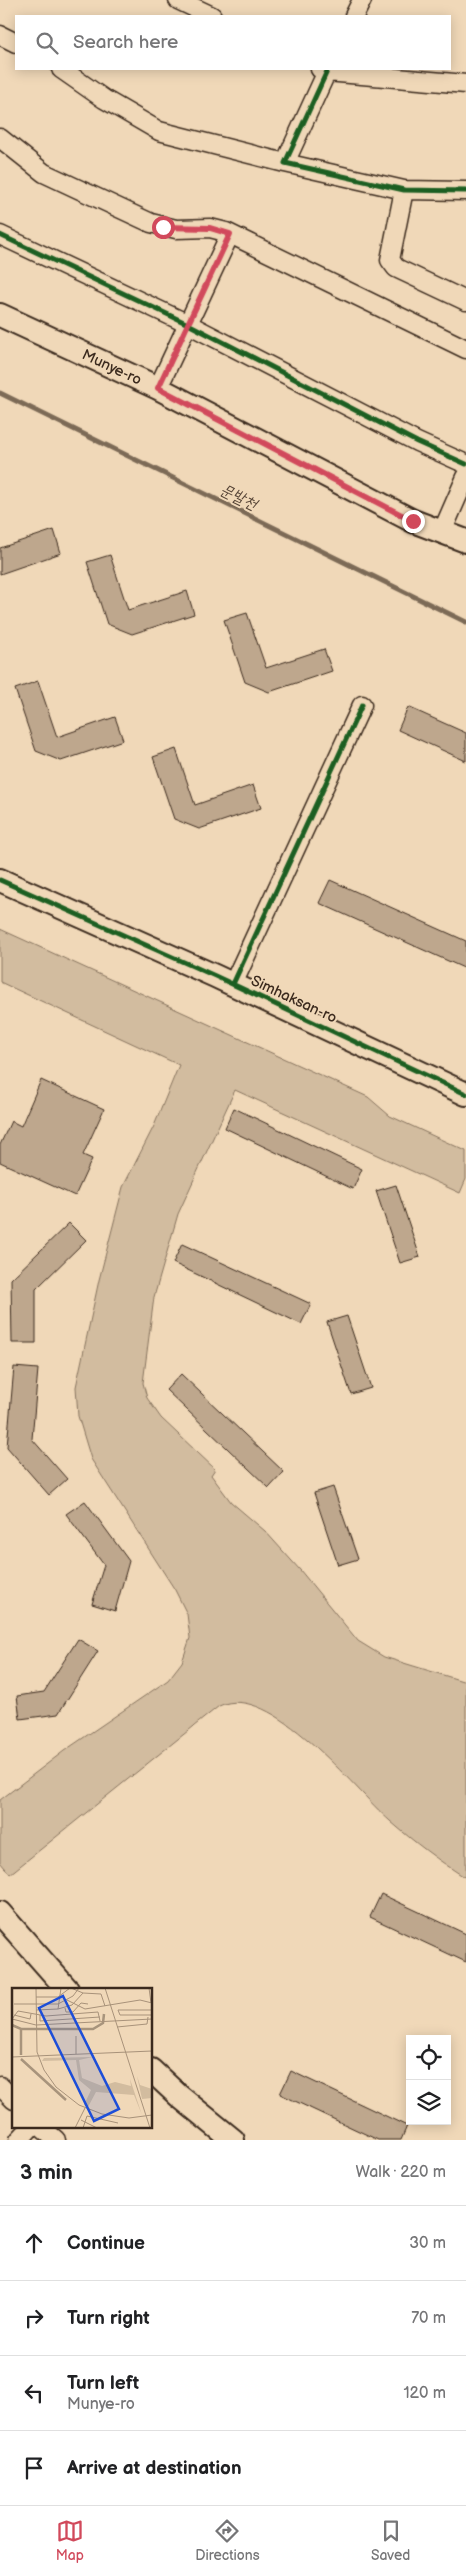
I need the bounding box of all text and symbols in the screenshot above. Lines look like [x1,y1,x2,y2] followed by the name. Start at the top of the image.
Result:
[15,15,451,70] search box
[33,29,61,57] icon: search
[73,31,178,54] text: Search here
[152,216,175,239] route start
[79,345,145,390] street label: Munye-ro
[217,480,262,515] water label: 문발천
[402,510,425,533] route end
[248,971,340,1028] street label: Simhaksan-ro
[12,1988,152,2128] inset map
[406,2035,451,2125] map controls
[406,2035,451,2080] button: locate
[406,2080,451,2125] button: layers
[20,2160,73,2185] text: 3 min
[356,2163,446,2182] text: Walk · 220 m
[20,2229,48,2257] icon: ahead
[67,2232,145,2255] text: Continue
[409,2234,446,2253] text: 30 m
[20,2304,48,2332] icon: right
[67,2307,150,2330] text: Turn right
[411,2309,446,2328] text: 70 m
[67,2372,139,2395] text: Turn left
[20,2379,48,2407] icon: left
[403,2384,446,2403] text: 120 m
[67,2395,135,2414] text: Munye-ro
[20,2454,48,2482] icon: arrive
[67,2457,242,2480] text: Arrive at destination
[56,2517,84,2564] tab: Map
[195,2517,260,2564] tab: Directions
[371,2517,410,2564] tab: Saved

